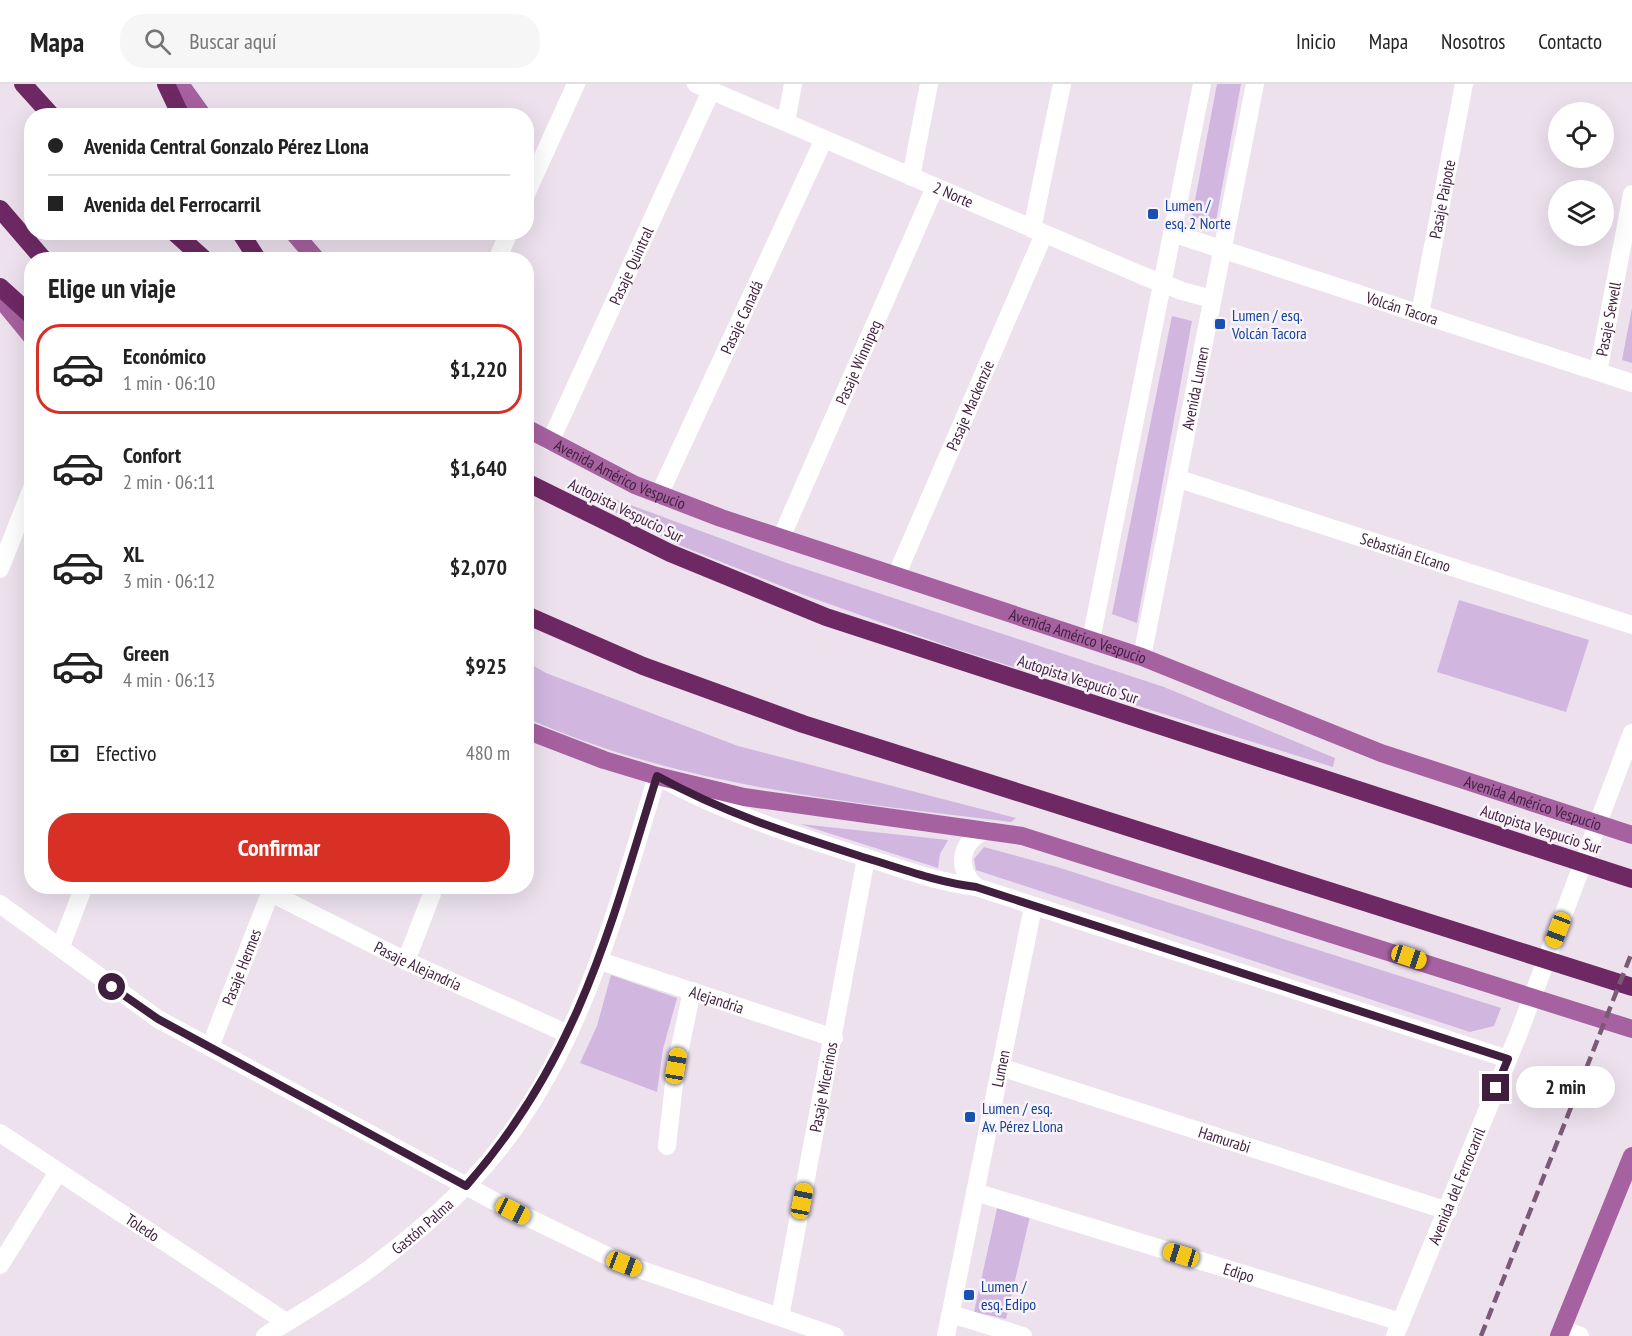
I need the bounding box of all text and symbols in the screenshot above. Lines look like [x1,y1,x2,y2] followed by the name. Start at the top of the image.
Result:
[120,14,540,68] search box
[30,23,84,60] text: Mapa
[141,25,174,58] icon: search
[189,27,277,55] text: Buscar aquí
[1296,28,1336,55] text: Inicio
[1369,28,1408,55] text: Mapa
[1441,28,1505,55] text: Nosotros
[1538,28,1602,55] text: Contacto
[1548,102,1614,246] map controls
[1548,102,1614,168] button: locate
[84,132,369,160] text: Avenida Central Gonzalo Pérez Llona
[1425,158,1459,240] street label: Pasaje Paipote
[930,177,976,212] street label: 2 Norte
[1548,180,1614,246] button: layers
[84,190,261,218] text: Avenida del Ferrocarril
[1165,195,1231,233] place label: Lumen / esq. 2 Norte
[1146,207,1160,221] marker: Lumen / esq. 2 Norte
[604,223,658,308] street label: Pasaje Quintral
[48,271,176,305] text: Elige un viaje
[716,277,767,357] street label: Pasaje Canadá
[1591,280,1625,358] street label: Pasaje Sewell
[1362,287,1441,329] street label: Volcán Tacora
[1231,305,1307,343] place label: Lumen / esq. Volcán Tacora
[831,317,885,408] street label: Pasaje Winnipeg
[1213,317,1227,331] marker: Lumen / esq. Volcán Tacora
[51,342,105,396] icon: car
[123,342,206,370] text: Económico
[1177,345,1213,432] street label: Avenida Lumen
[450,355,507,383] text: $1,220
[942,357,998,453] street label: Pasaje Mackenzie
[123,370,215,396] text: 1 min · 06:10
[551,435,689,514] street label: Avenida Américo Vespucio
[51,441,105,495] icon: car
[123,441,181,469] text: Confort
[450,454,507,482] text: $1,640
[123,469,215,495] text: 2 min · 06:11
[565,473,687,547] street label: Autopista Vespucio Sur
[1358,528,1453,576] street label: Sebastián Elcano
[51,540,105,594] icon: car
[123,540,144,568] text: XL
[450,553,507,581] text: $2,070
[123,568,215,594] text: 3 min · 06:12
[1007,604,1150,668] street label: Avenida Américo Vespucio
[51,639,105,693] icon: car
[123,639,169,667] text: Green
[1015,650,1141,708] street label: Autopista Vespucio Sur
[465,652,507,680] text: $925
[123,667,215,693] text: 4 min · 06:13
[48,737,81,770] icon: cash
[96,739,157,767] text: Efectivo
[466,740,510,766] text: 480 m
[1462,771,1604,834] street label: Avenida Américo Vespucio
[1478,800,1604,858] street label: Autopista Vespucio Sur
[48,813,510,882] button: Confirmar
[1543,910,1573,950] car
[217,926,265,1008] street label: Pasaje Hermes
[371,937,465,995] street label: Pasaje Alejandría
[1389,943,1429,971] car
[98,973,125,1000] route start
[687,981,747,1018] street label: Alejandria
[805,1040,841,1134] street label: Pasaje Micerinos
[664,1047,688,1085] car
[987,1048,1014,1089] street label: Lumen
[1517,1067,1616,1109] callout: 2 min
[1482,1074,1509,1101] route end
[1545,1074,1586,1100] text: 2 min
[982,1098,1063,1136] place label: Lumen / esq. Av. Pérez Llona
[963,1110,977,1124] marker: Lumen / esq. Av. Pérez Llona
[1196,1121,1253,1157] street label: Hamurabi
[1423,1124,1489,1248] street label: Avenida del Ferrocarril
[790,1182,814,1220] car
[387,1194,457,1258] street label: Gastón Palma
[493,1195,533,1227] car
[122,1209,164,1246] street label: Toledo
[1161,1241,1201,1269] car
[604,1249,644,1279] car
[1221,1258,1257,1287] street label: Edipo
[981,1276,1036,1314] place label: Lumen / esq. Edipo
[962,1288,976,1302] marker: Lumen / esq. Edipo

